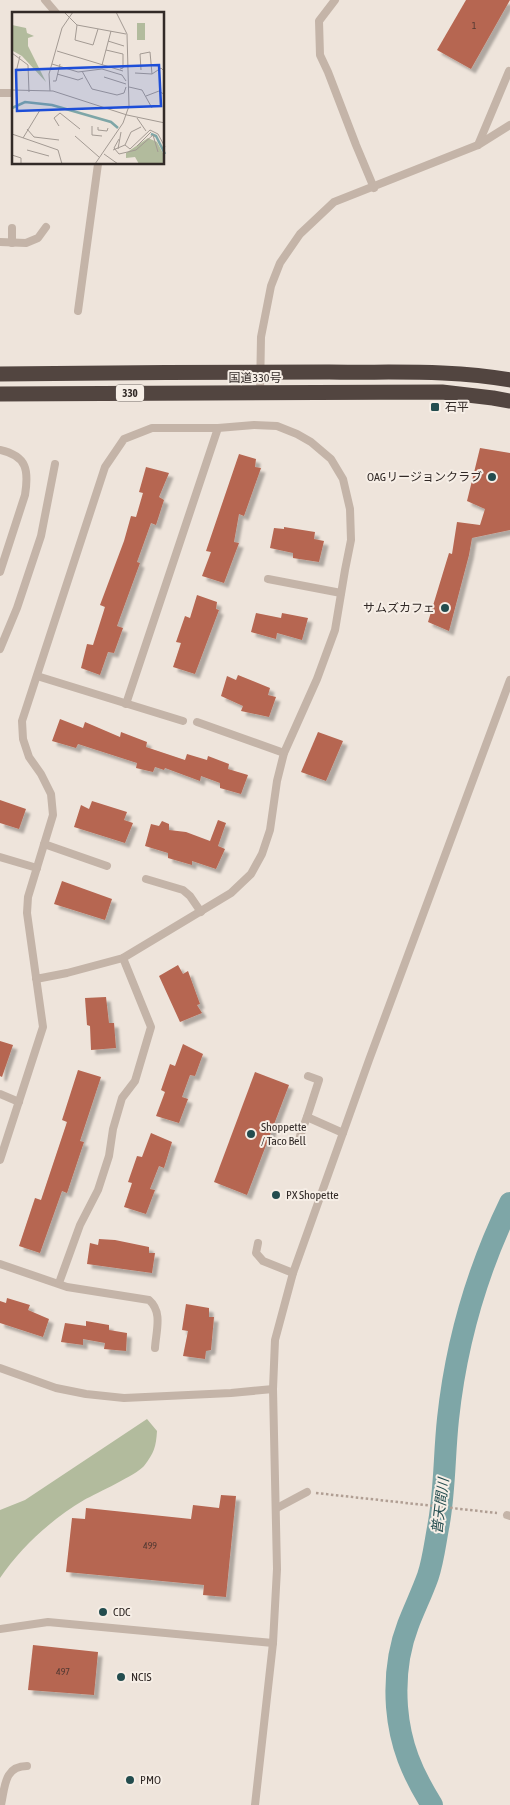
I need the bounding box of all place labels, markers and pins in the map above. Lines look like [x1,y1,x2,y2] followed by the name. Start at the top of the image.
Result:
[445,400,469,414] place label: 石平
[429,401,441,413] marker: 石平
[367,470,482,484] place label: OAGリージョンクラブ
[486,471,498,483] marker: OAGリージョンクラブ
[363,601,435,615] place label: サムズカフェ
[439,602,451,614] marker: サムズカフェ
[261,1120,307,1148] place label: Shoppette / Taco Bell
[245,1128,257,1140] marker: Shoppette / Taco Bell
[286,1188,339,1202] place label: PX Shopette
[270,1189,282,1201] marker: PX Shopette
[113,1605,131,1619] place label: CDC
[97,1606,109,1618] marker: CDC
[131,1670,152,1684] place label: NCIS
[115,1671,127,1683] marker: NCIS
[140,1773,161,1787] place label: PMO
[124,1774,136,1786] marker: PMO

